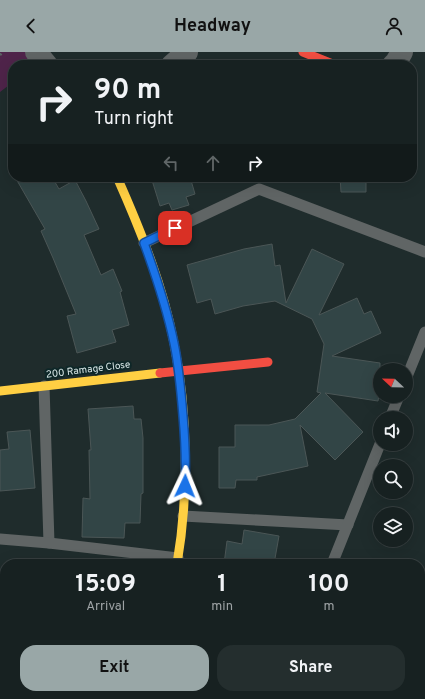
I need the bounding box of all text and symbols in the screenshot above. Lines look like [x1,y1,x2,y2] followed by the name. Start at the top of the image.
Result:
[20,15,42,37] icon: back
[174,15,251,38] text: Headway
[383,15,405,37] icon: person
[94,73,161,109] text: 90 m
[28,76,80,128] icon: right
[94,108,174,131] text: Turn right
[160,152,182,174] icon: left
[202,152,224,174] icon: ahead
[244,152,266,174] icon: right
[158,211,192,245] pin
[164,217,186,239] icon: arrive
[45,358,131,382] street label: 200 Ramage Close
[373,363,413,403] north arrow
[373,363,413,547] map controls
[373,411,413,451] button: sound
[373,459,413,499] button: search
[164,465,206,507] position arrow
[373,507,413,547] button: layers
[75,570,136,600] text: 15:09
[217,570,227,600] text: 1
[308,570,350,600] text: 100
[86,599,125,615] text: Arrival
[211,599,233,615] text: min
[323,599,334,615] text: m
[20,645,209,691] button: Exit
[217,645,405,691] button: Share

